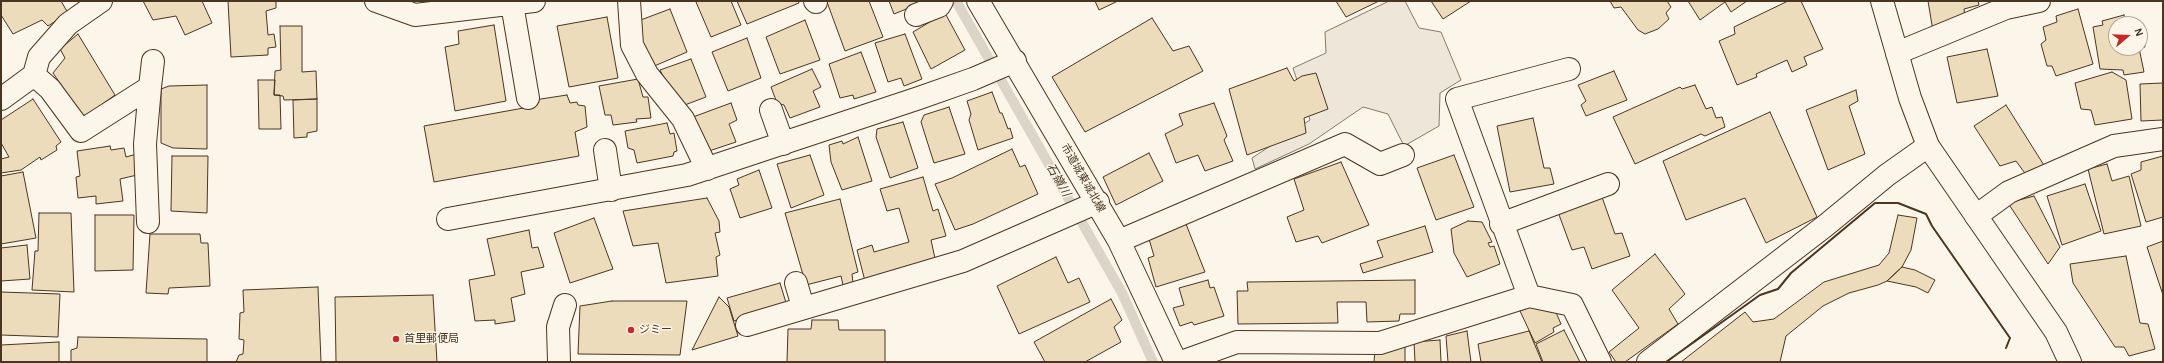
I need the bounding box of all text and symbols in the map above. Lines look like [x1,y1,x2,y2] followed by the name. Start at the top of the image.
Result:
[2108,16,2148,56] north arrow
[2132,27,2145,38] text: N
[1058,141,1108,215] street label: 市道城東城北線
[1043,161,1073,199] water label: 石嶺川
[639,323,672,337] place label: ジミー
[626,325,636,335] marker: ジミー
[404,332,459,346] place label: 首里郵便局
[391,334,401,344] marker: 首里郵便局

